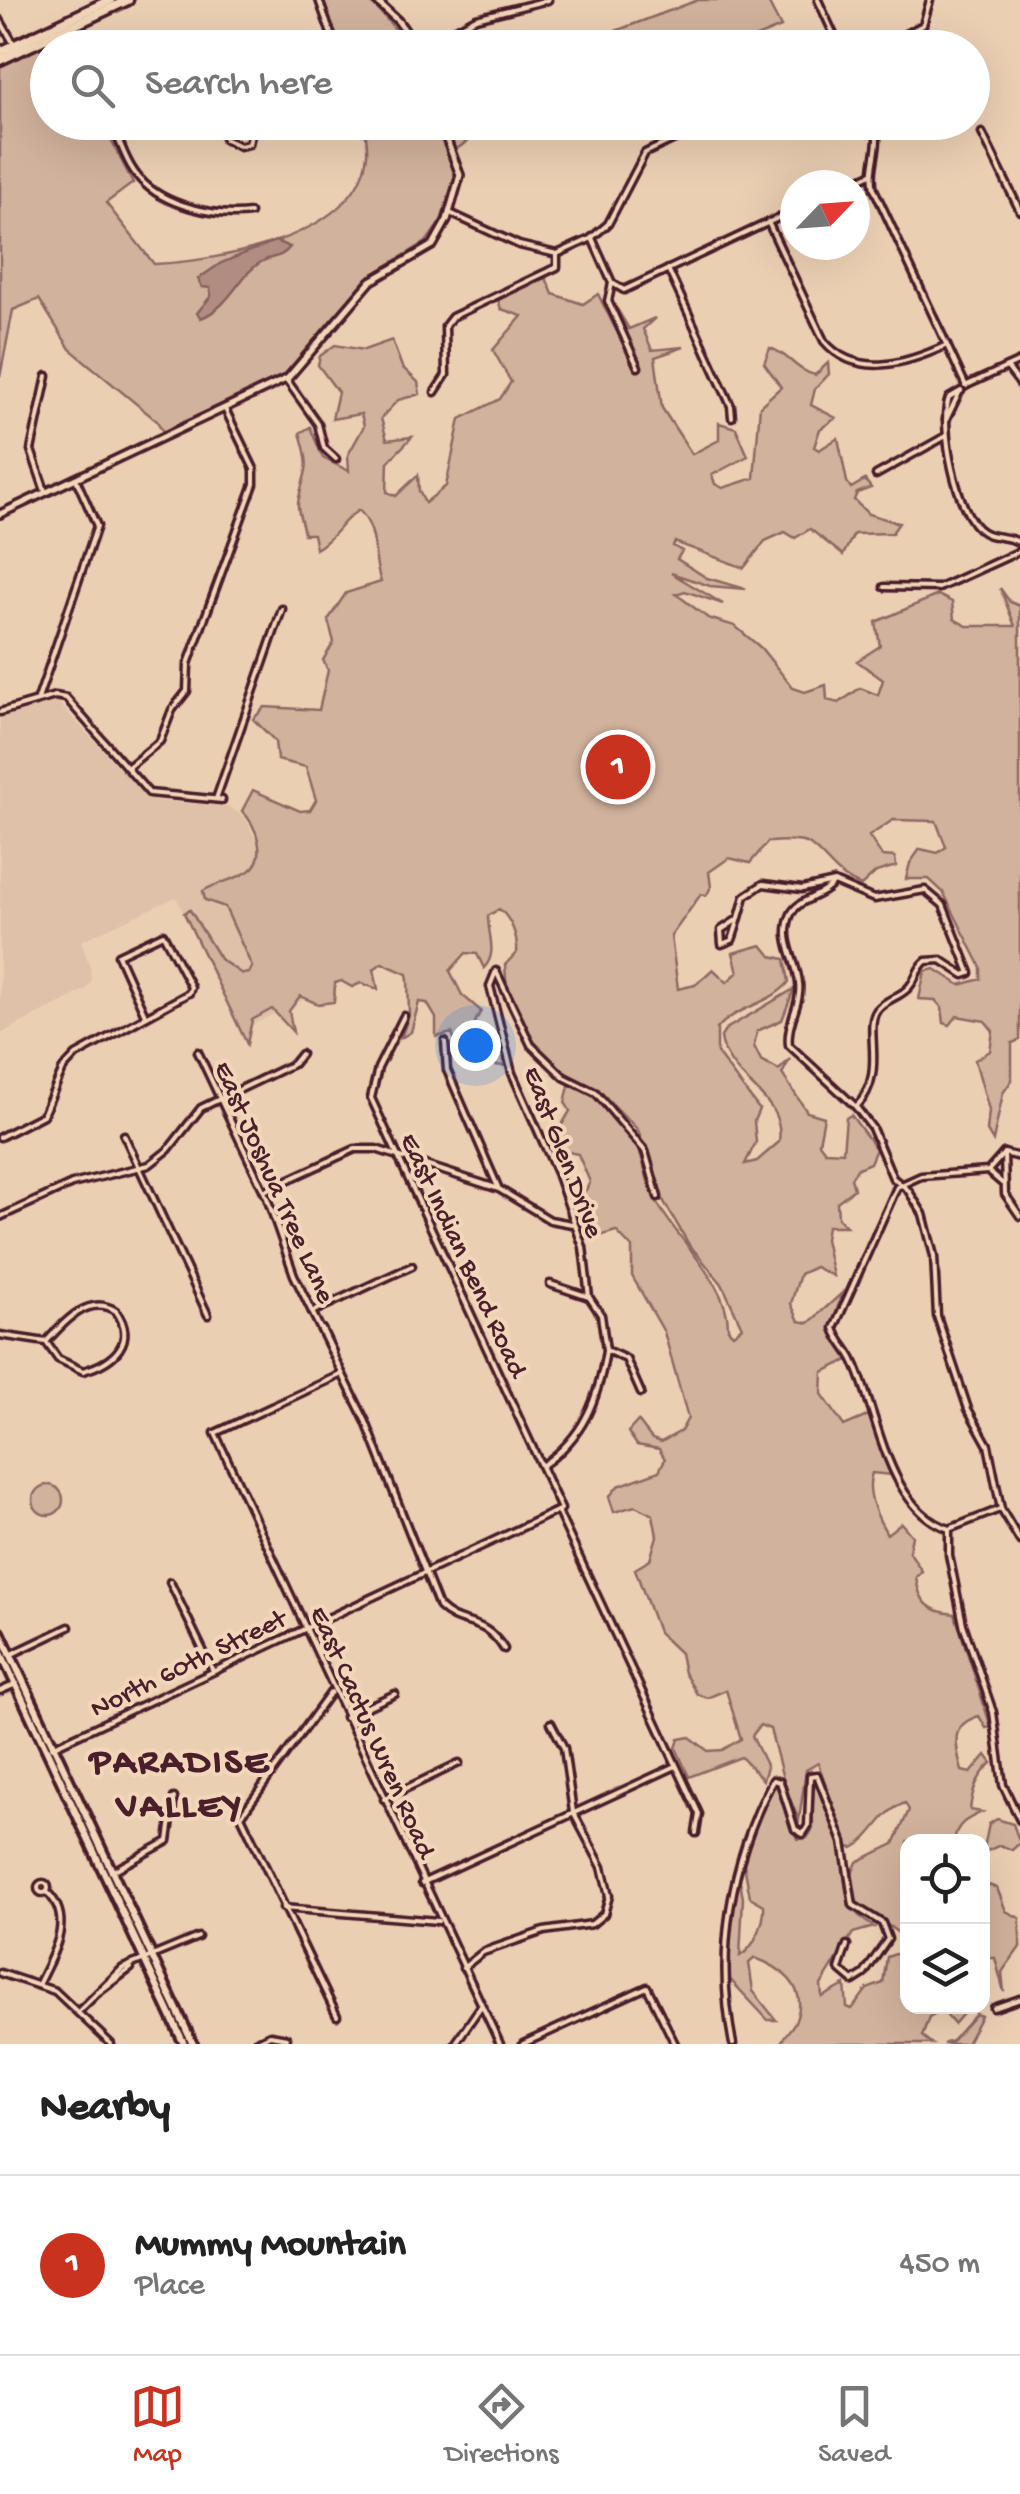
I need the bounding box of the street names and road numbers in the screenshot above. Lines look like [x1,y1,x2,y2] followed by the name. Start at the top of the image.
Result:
[205,1057,341,1309] street label: East Joshua Tree Lane
[514,1062,610,1243] street label: East Glen Drive
[391,1129,534,1386] street label: East Indian Bend Road
[86,1602,295,1727] street label: North 60th Street
[300,1602,442,1866] street label: East Cactus Wren Road

